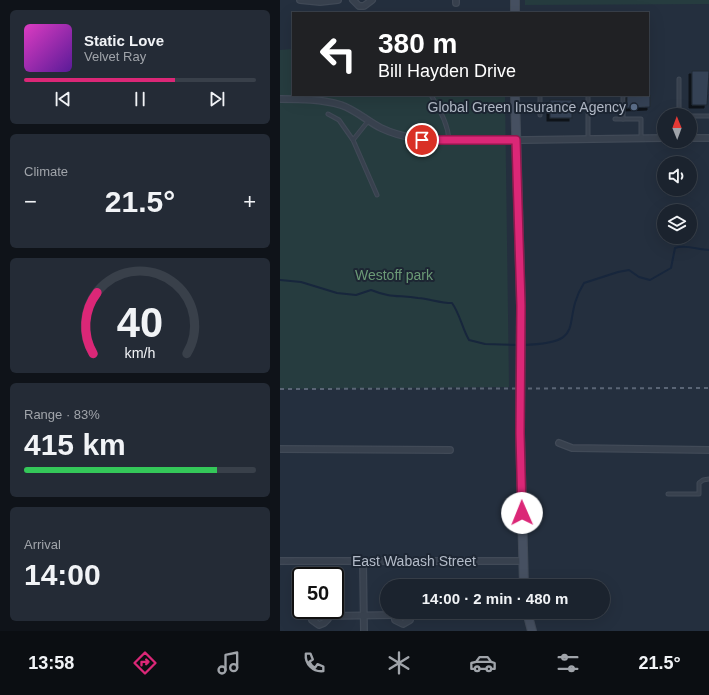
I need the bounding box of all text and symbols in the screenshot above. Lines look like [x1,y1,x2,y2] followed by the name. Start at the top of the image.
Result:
[312,28,364,80] icon: left
[378,28,457,59] text: 380 m
[84,32,164,49] text: Static Love
[84,49,146,64] text: Velvet Ray
[378,61,516,81] text: Bill Hayden Drive
[52,88,74,110] icon: previous
[129,88,151,110] icon: pause
[206,88,228,110] icon: next
[428,99,626,115] place label: Global Green Insurance Agency
[629,102,639,112] marker: Global Green Insurance Agency
[657,108,697,148] north arrow
[657,108,697,244] map controls
[405,123,439,157] pin
[411,129,433,151] icon: arrive
[657,156,697,196] button: sound
[24,164,68,179] text: Climate
[105,185,175,218] text: 21.5°
[24,189,37,214] text: −
[243,189,256,214] text: +
[657,204,697,244] button: layers
[355,267,434,283] park label: Westoff park
[117,298,163,345] text: 40
[125,344,156,360] text: km/h
[24,407,100,422] text: Range · 83%
[24,428,126,461] text: 415 km
[501,492,543,534] position arrow
[24,537,61,552] text: Arrival
[352,553,476,569] street label: East Wabash Street
[24,558,101,591] text: 14:00
[292,567,344,619] speed limit sign: 50
[422,590,568,607] text: 14:00 · 2 min · 480 m
[131,649,159,677] icon: directions
[215,649,243,677] icon: music
[300,649,328,677] icon: phone
[385,649,413,677] icon: climate
[469,649,497,677] icon: car
[554,649,582,677] icon: filters
[28,653,74,673] text: 13:58
[638,653,681,673] text: 21.5°

